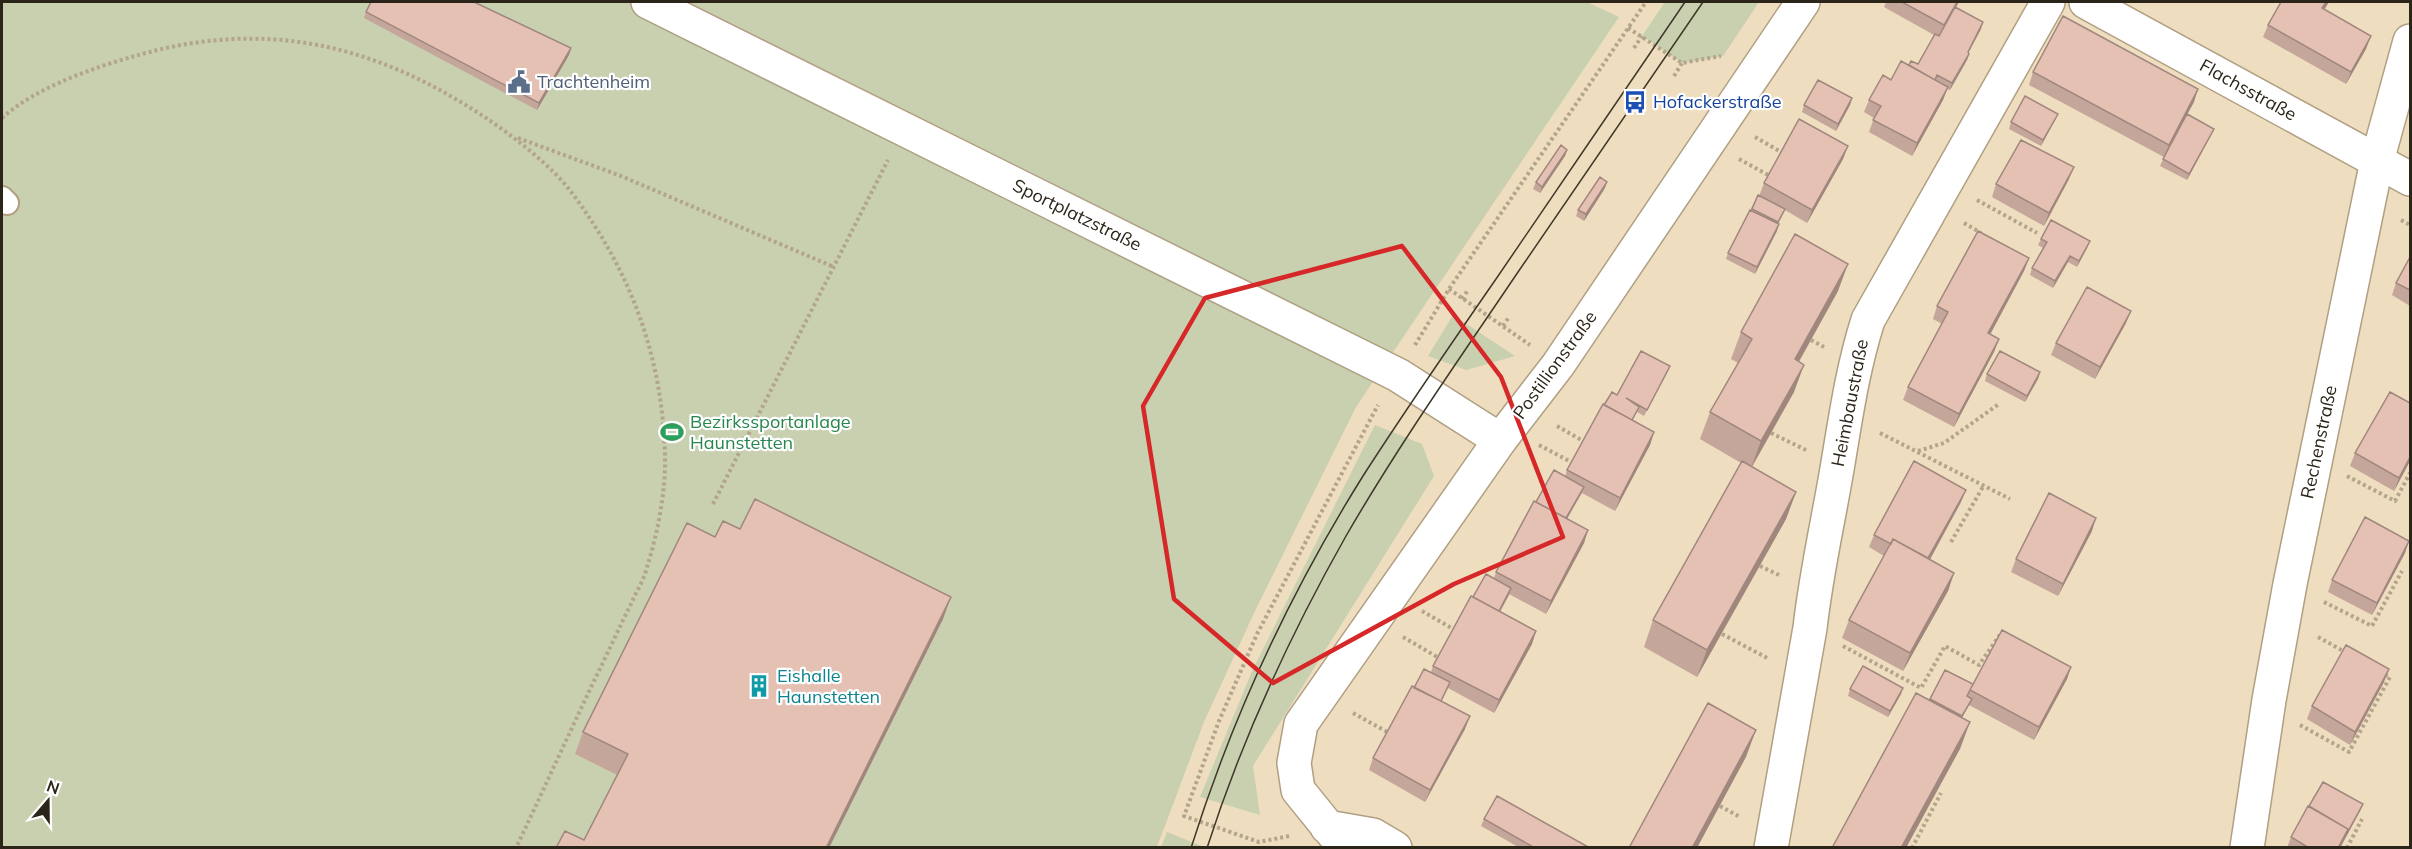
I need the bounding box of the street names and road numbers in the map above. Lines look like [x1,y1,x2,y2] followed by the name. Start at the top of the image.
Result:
[2196,54,2301,126] street label: Flachsstraße
[1009,173,1145,256] street label: Sportplatzstraße
[1508,306,1602,423] street label: Postillionstraße
[1826,337,1873,469] street label: Heimbaustraße
[2295,383,2342,501] street label: Rechenstraße

